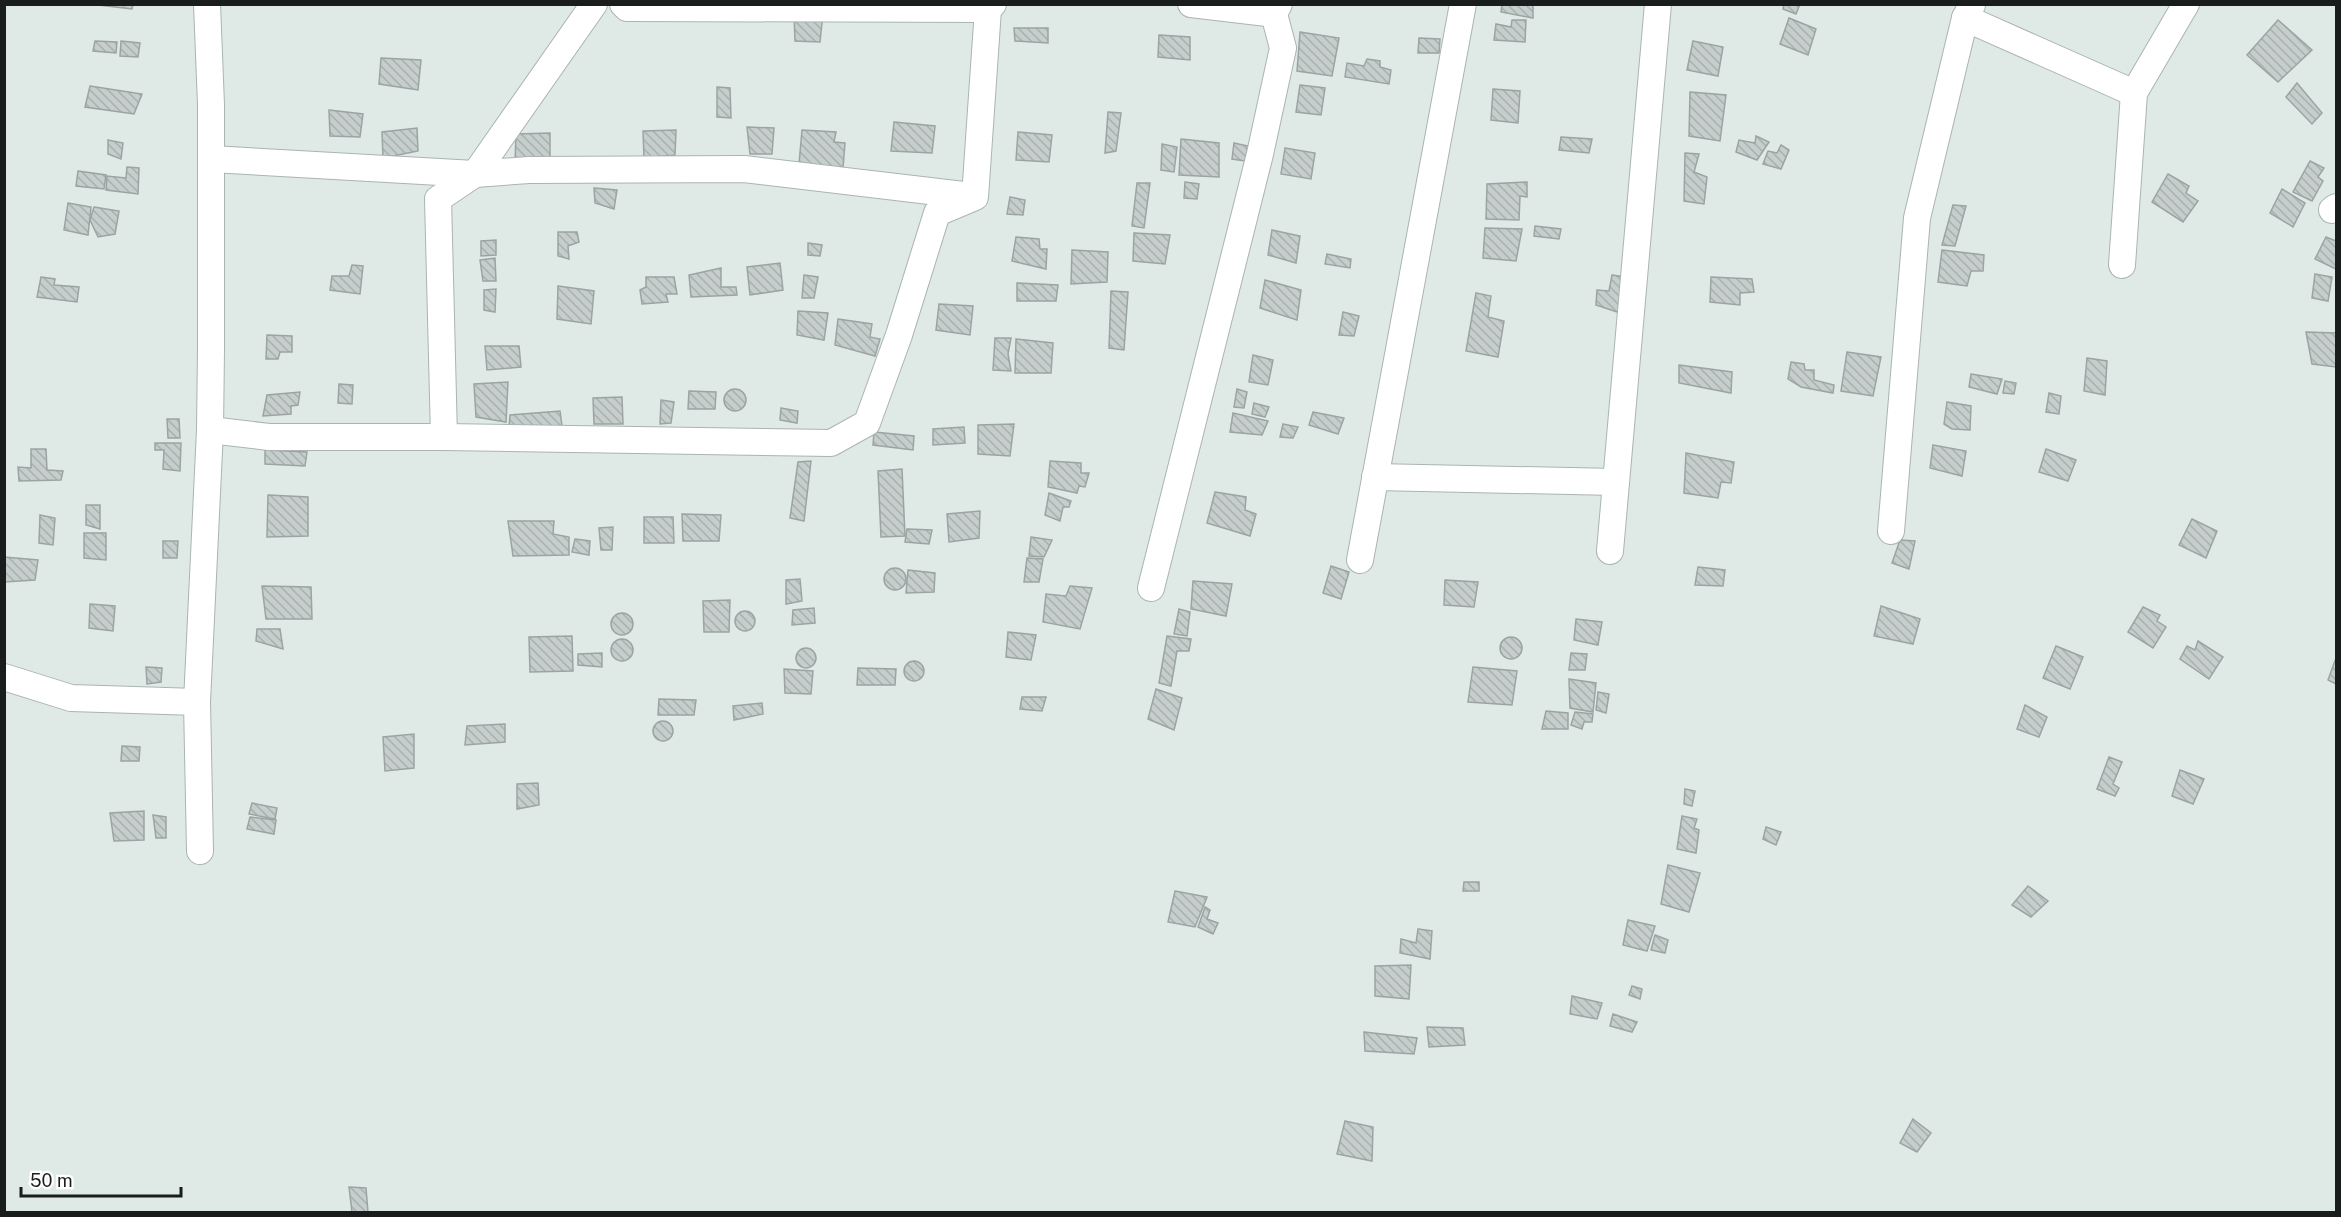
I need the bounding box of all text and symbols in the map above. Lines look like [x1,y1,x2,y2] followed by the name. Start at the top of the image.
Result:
[21,1160,182,1198] scale bar
[30,1170,73,1191] text: 50 m

